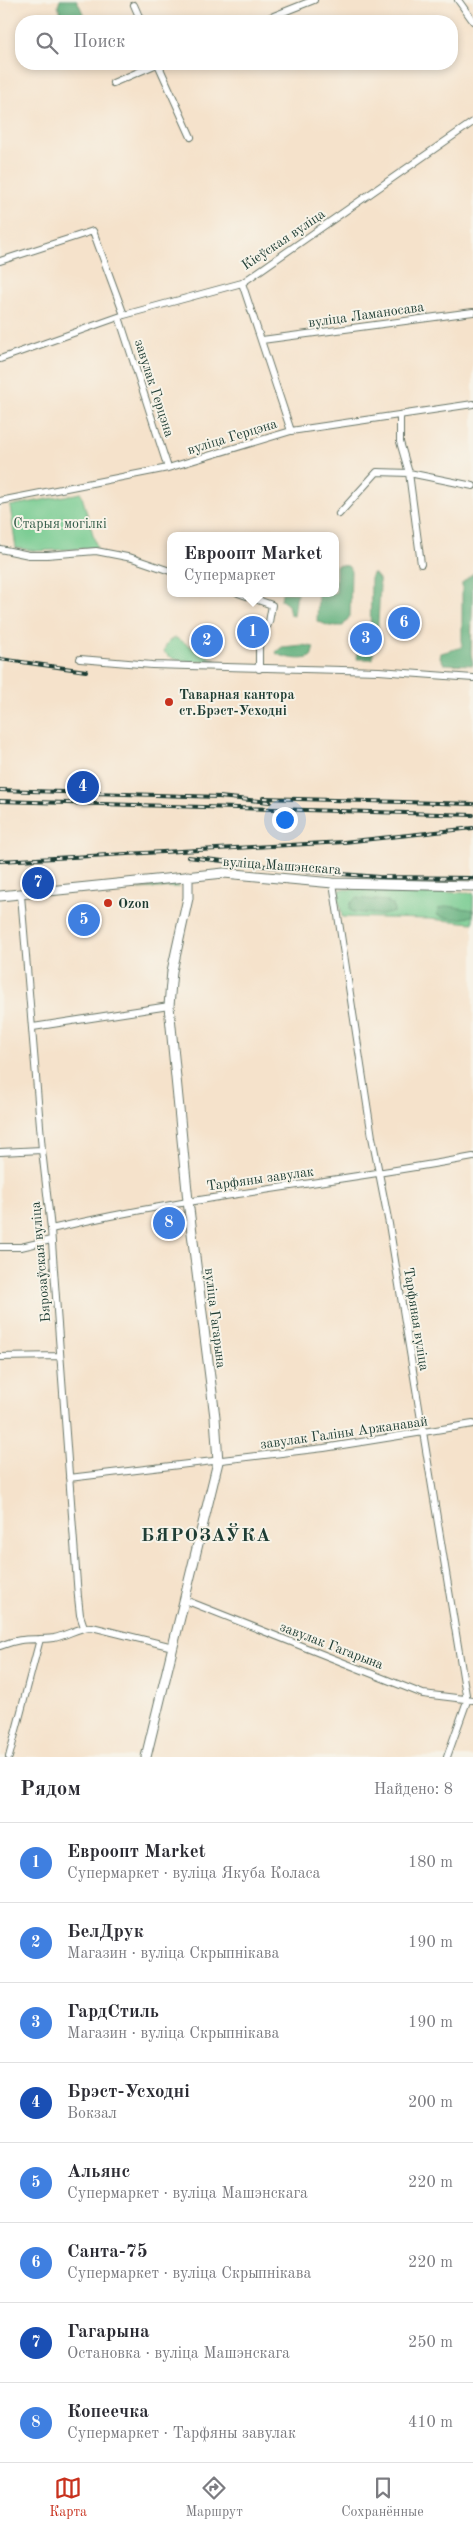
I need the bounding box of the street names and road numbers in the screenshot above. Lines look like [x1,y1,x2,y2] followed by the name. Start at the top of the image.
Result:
[239,207,328,273] street label: Кіеўская вуліца
[307,300,425,330] street label: вуліца Ламаносава
[132,338,176,439] street label: завулак Герцэна
[186,417,279,457] street label: вуліца Герцэна
[222,855,342,877] street label: вуліца Машэнскага
[206,1165,315,1194] street label: Тарфяны завулак
[29,1201,53,1323] street label: Бярозаўская вуліца
[400,1266,431,1372] street label: Тарфяная вуліца
[202,1267,228,1369] street label: вуліца Гагарына
[260,1414,429,1452] street label: завулак Галіны Аржанавай
[278,1620,385,1672] street label: завулак Гагарына

